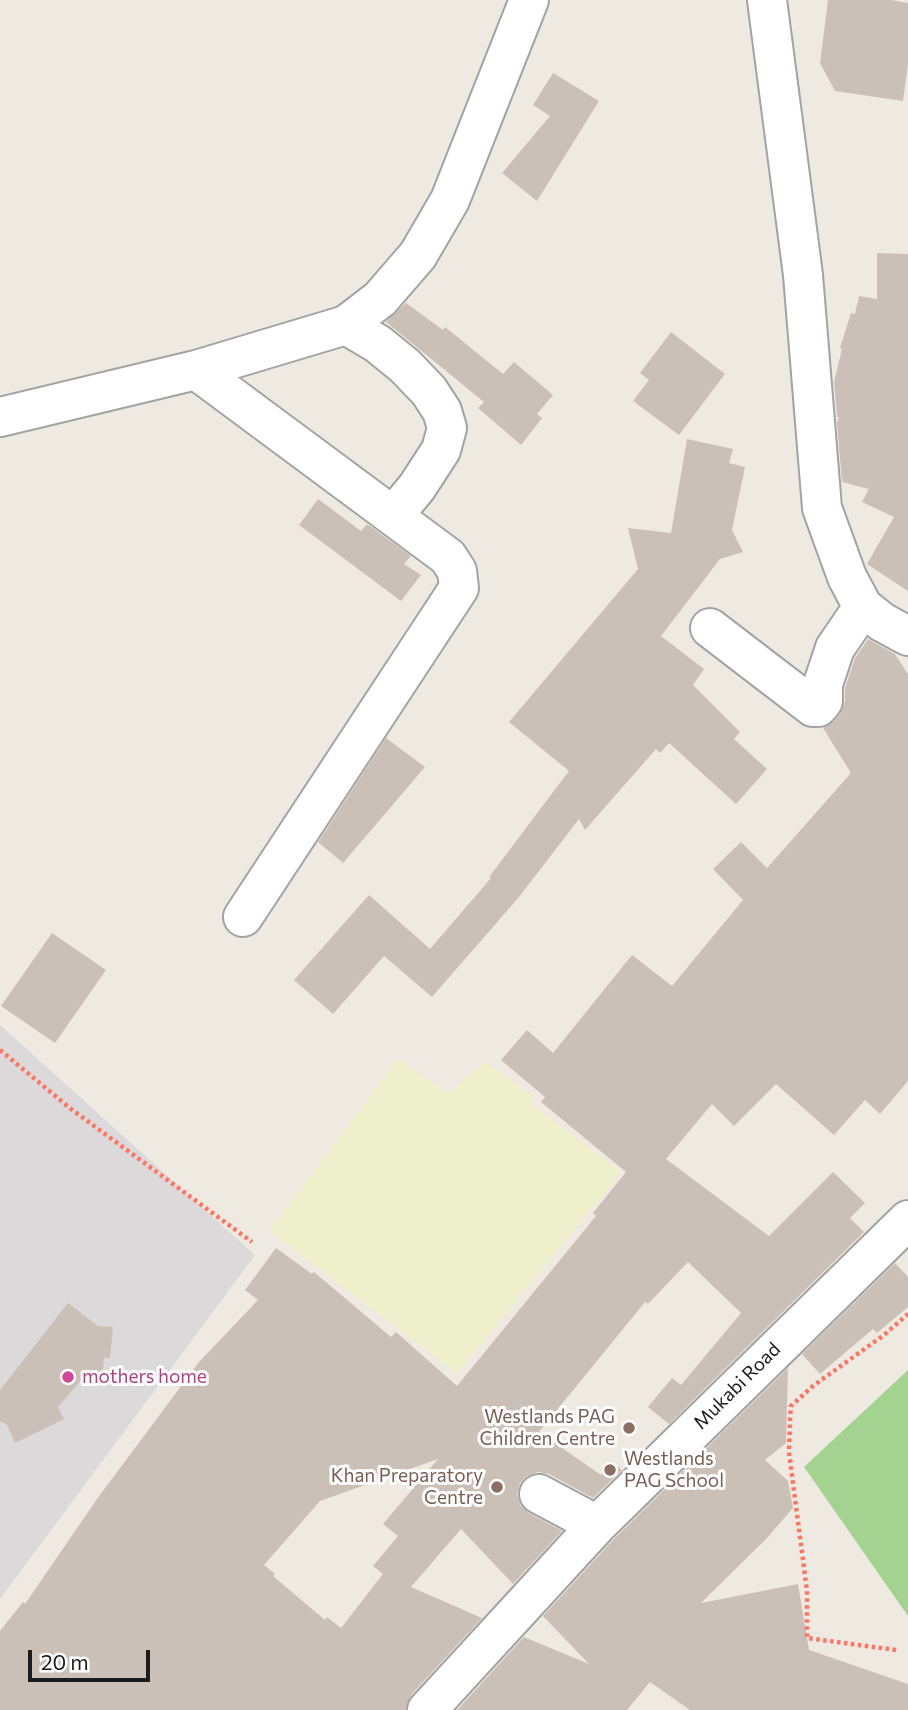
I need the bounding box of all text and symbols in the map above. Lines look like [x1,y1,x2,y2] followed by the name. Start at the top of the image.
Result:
[689,1338,785,1434] street label: Mukabi Road
[82,1366,207,1388] place label: mothers home
[60,1369,76,1385] marker: mothers home
[480,1406,615,1450] place label: Westlands PAG Children Centre
[621,1420,637,1436] marker: Westlands PAG Children Centre
[624,1448,724,1492] place label: Westlands PAG School
[602,1462,618,1478] marker: Westlands PAG School
[331,1465,483,1509] place label: Khan Preparatory Centre
[489,1479,505,1495] marker: Khan Preparatory Centre
[32,1636,154,1680] scale bar
[41,1649,89,1674] text: 20 m

